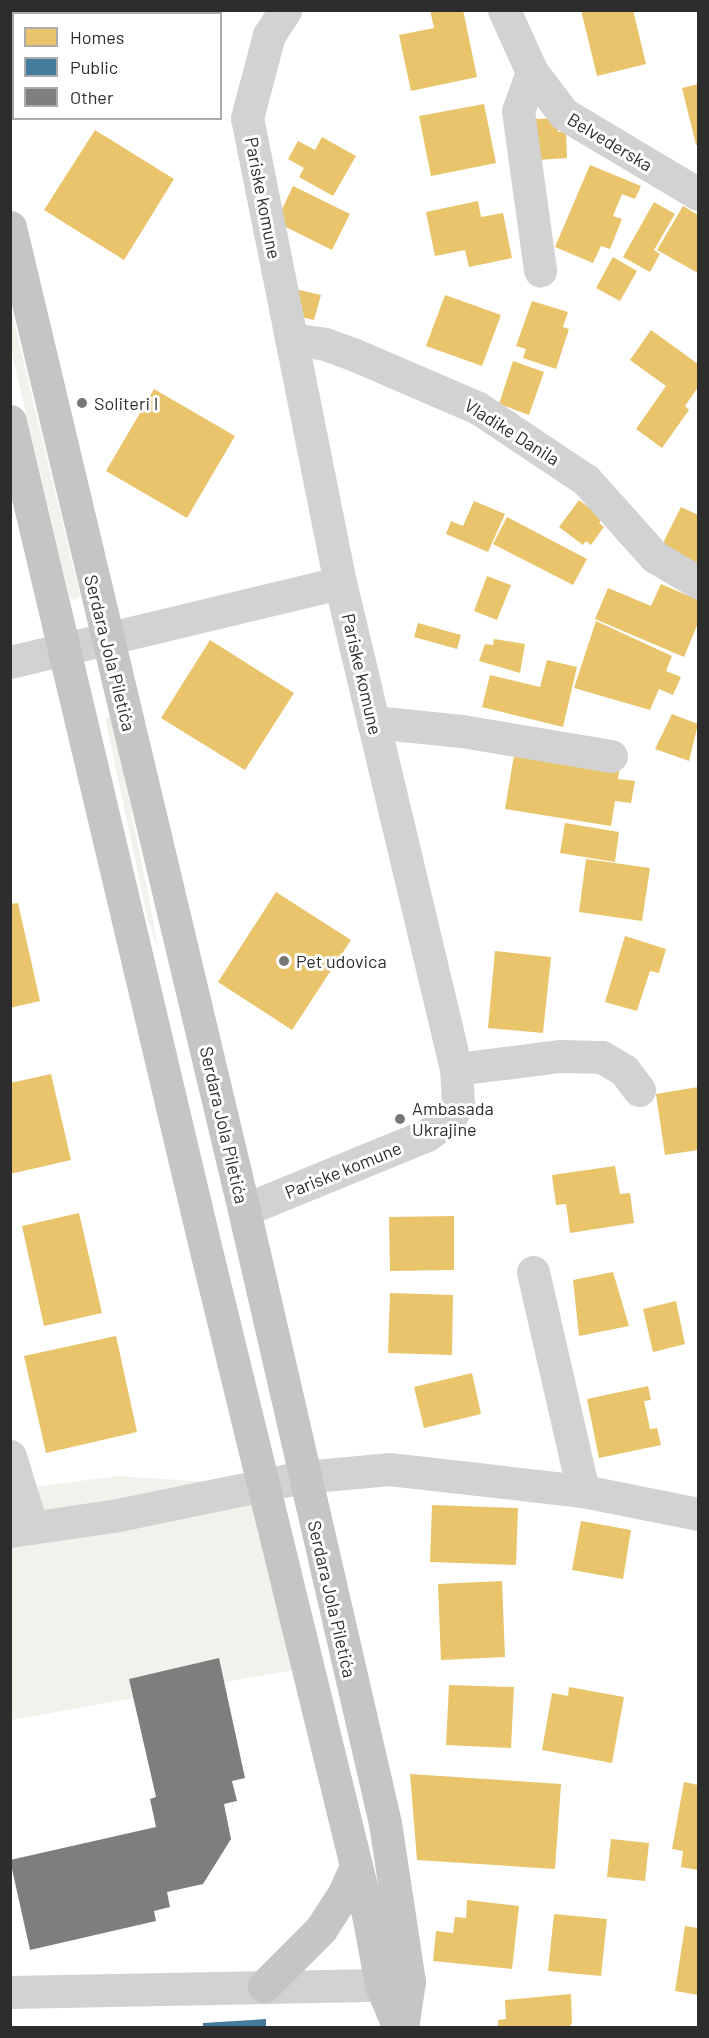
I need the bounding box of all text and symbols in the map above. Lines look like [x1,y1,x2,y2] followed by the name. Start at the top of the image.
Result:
[12,12,222,120] legend
[70,26,124,48] text: Homes
[70,56,118,78] text: Public
[70,86,113,108] text: Other
[564,108,656,176] street label: Belvederska
[241,135,285,261] street label: Pariske komune
[94,392,158,414] place label: Soliteri I
[460,394,564,470] street label: Vladike Danila
[75,396,89,410] marker: Soliteri I
[80,572,140,734] street label: Serdara Jola Piletića
[338,611,386,737] street label: Pariske komune
[296,950,387,972] place label: Pet udovica
[277,954,291,968] marker: Pet udovica
[195,1044,253,1206] street label: Serdara Jola Piletića
[412,1098,494,1140] place label: Ambasada Ukrajine
[393,1112,407,1126] marker: Ambasada Ukrajine
[282,1137,404,1203] street label: Pariske komune
[303,1518,361,1680] street label: Serdara Jola Piletića

